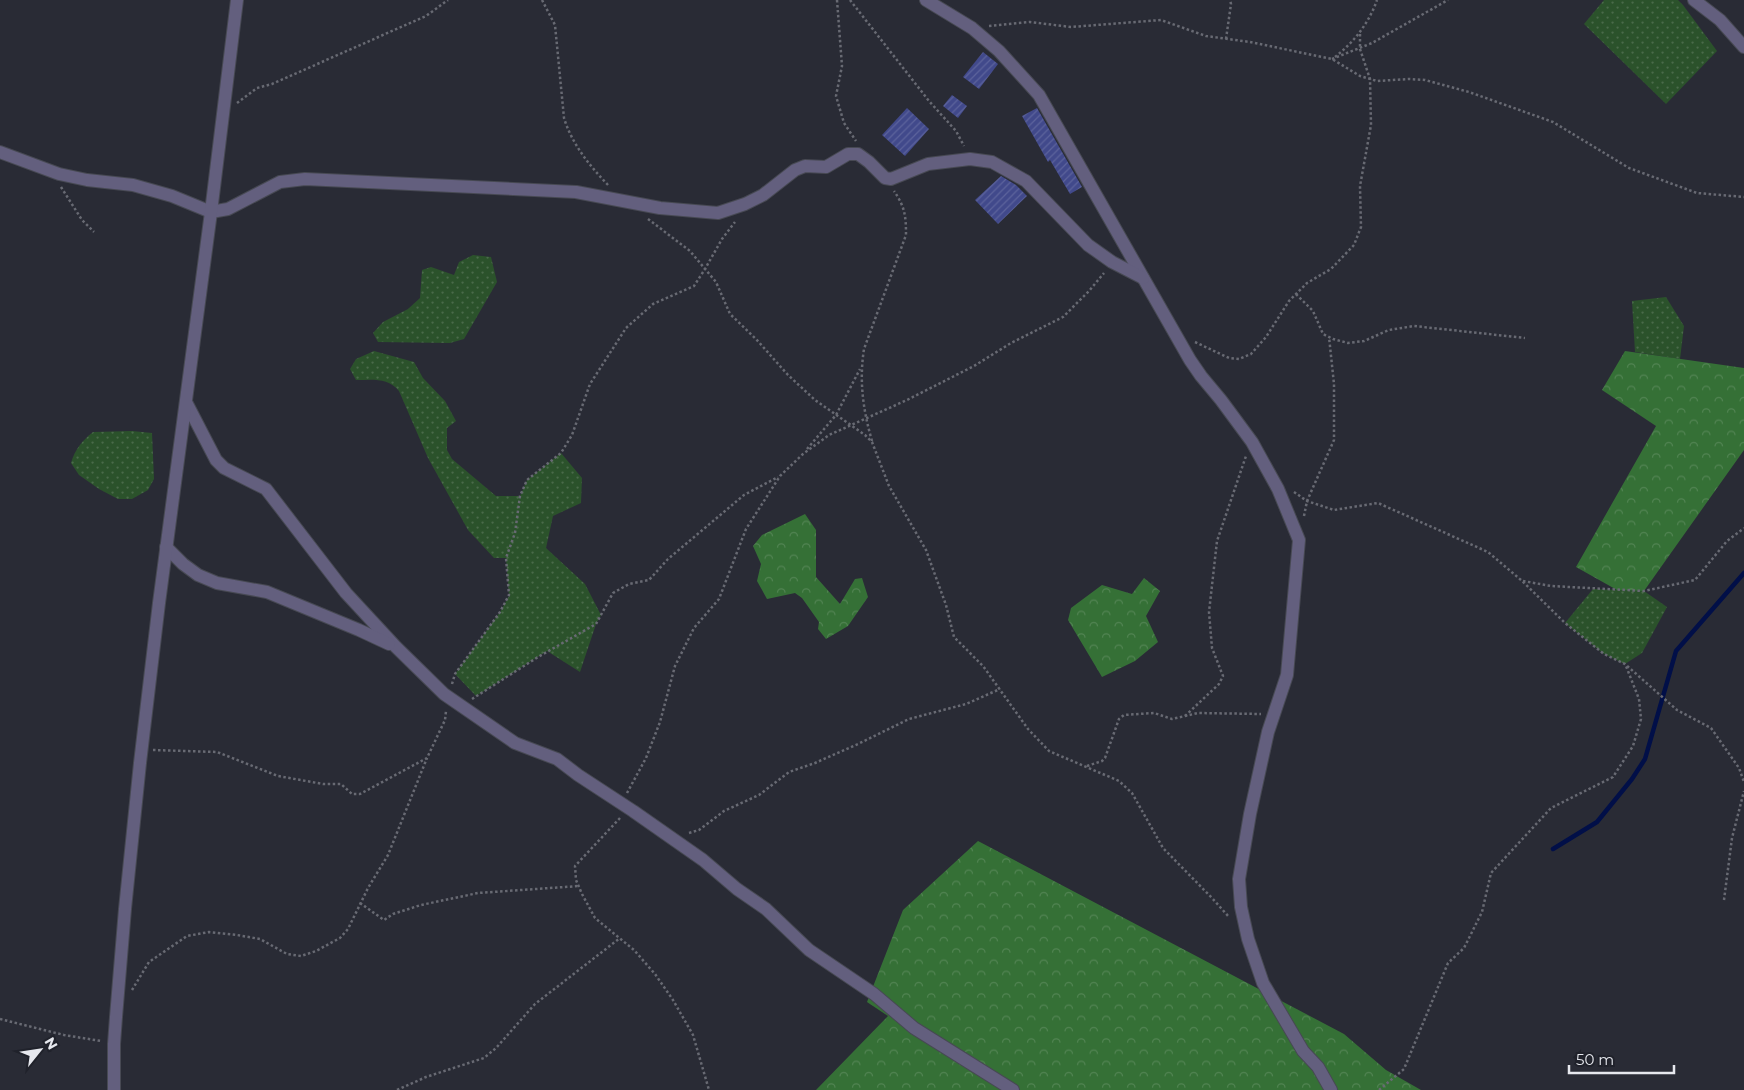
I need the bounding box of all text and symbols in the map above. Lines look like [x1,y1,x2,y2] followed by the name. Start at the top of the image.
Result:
[15,1025,65,1075] north arrow
[41,1034,62,1053] text: N
[1569,1042,1674,1074] scale bar
[1576,1050,1614,1069] text: 50 m

